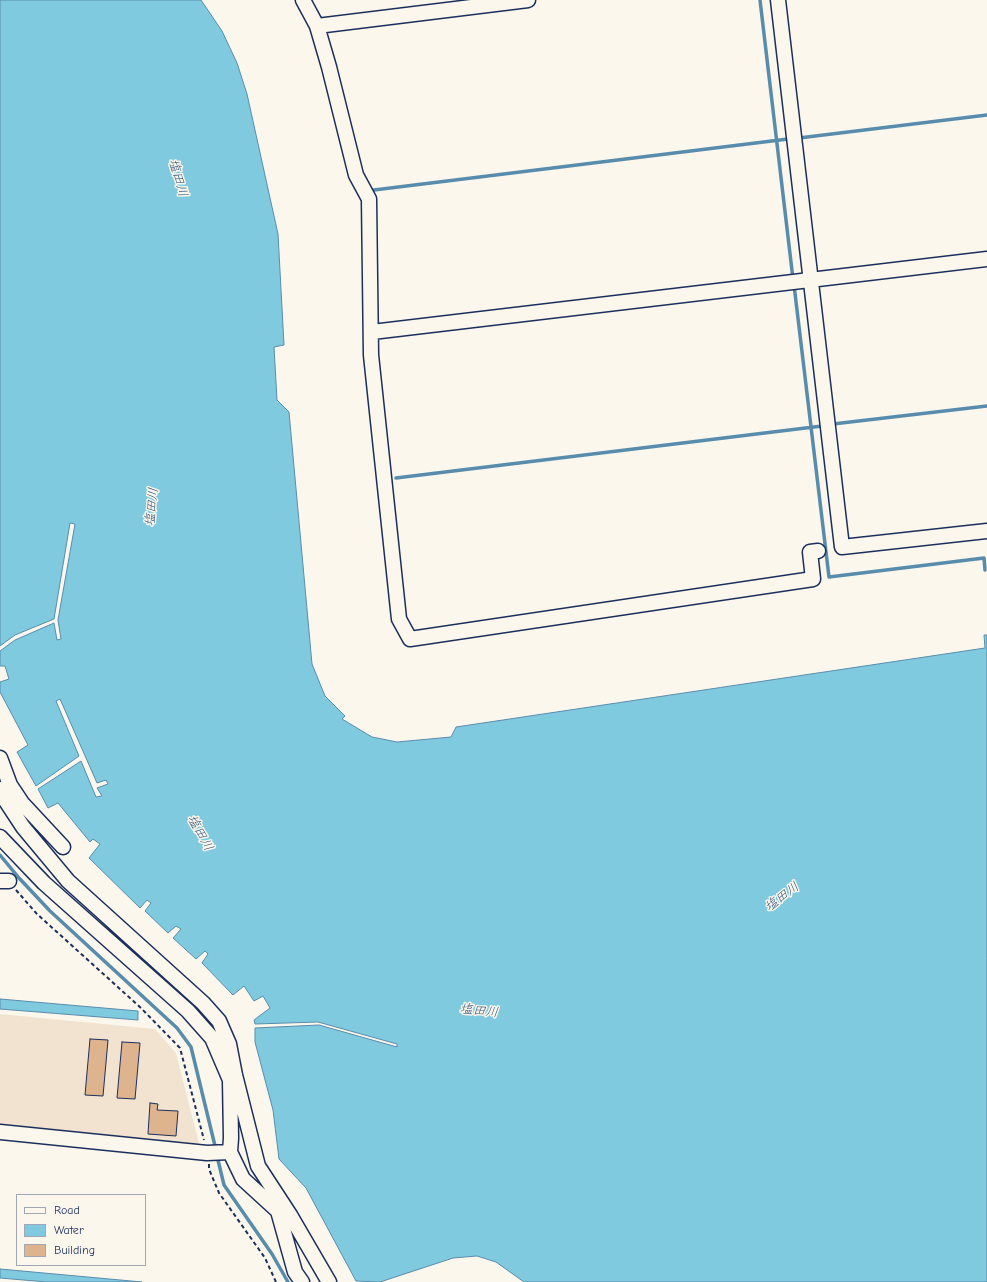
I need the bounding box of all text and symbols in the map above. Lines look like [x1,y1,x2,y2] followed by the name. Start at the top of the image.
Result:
[165,157,191,199] water label: 塩田川
[142,487,162,527] water label: 塩田川
[184,812,216,854] water label: 塩田川
[762,879,802,915] water label: 塩田川
[459,1001,499,1021] water label: 塩田川
[16,1194,146,1266] legend
[54,1203,80,1217] text: Road
[54,1223,84,1237] text: Water
[54,1243,95,1257] text: Building

